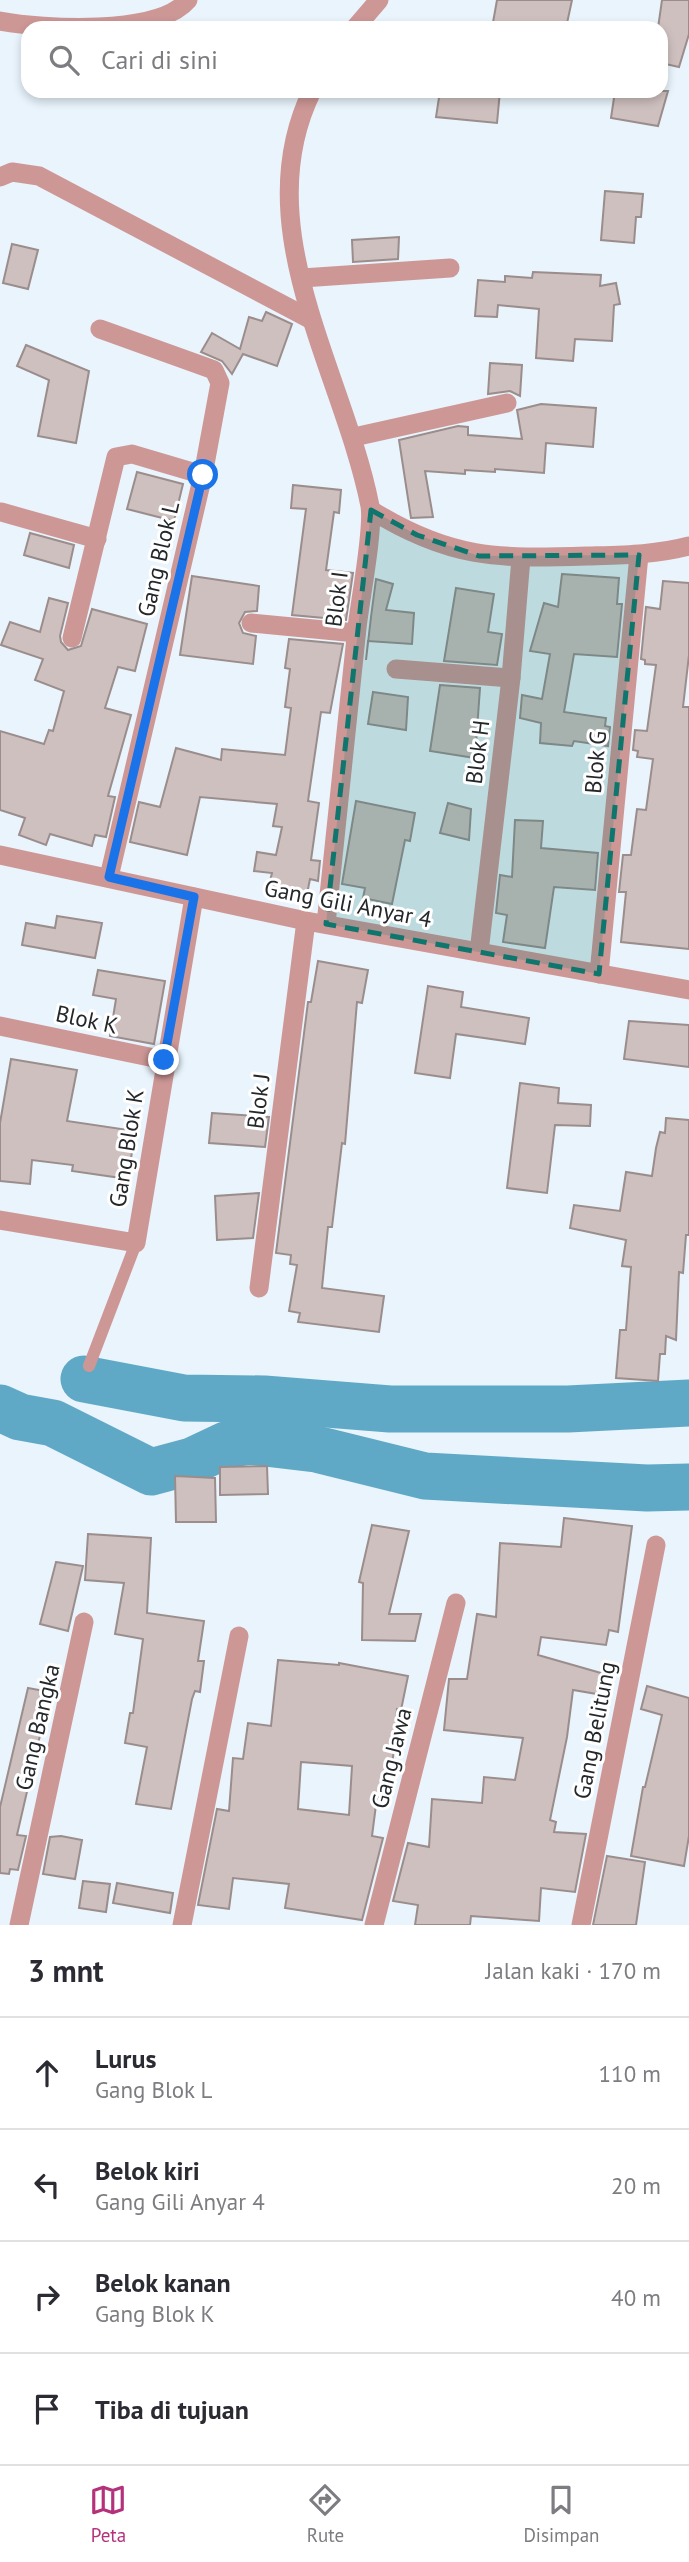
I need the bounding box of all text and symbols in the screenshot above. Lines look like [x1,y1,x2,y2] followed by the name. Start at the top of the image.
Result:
[21,21,668,98] search box
[45,41,83,79] icon: search
[101,43,218,76] text: Cari di sini
[187,459,218,490] route start
[131,498,185,619] street label: Gang Blok L
[318,570,354,628] street label: Blok I
[459,718,495,786] street label: Blok H
[578,729,612,795] street label: Blok G
[262,873,435,934] street label: Gang Gili Anyar 4
[53,998,121,1040] street label: Blok K
[148,1044,179,1075] route end
[240,1072,276,1130] street label: Blok J
[102,1087,150,1209] street label: Gang Blok K
[566,1659,622,1801] street label: Gang Belitung
[8,1661,66,1793] street label: Gang Bangka
[364,1705,418,1811] street label: Gang Jawa
[28,1951,104,1990] text: 3 mnt
[486,1956,661,1985] text: Jalan kaki · 170 m
[95,2042,156,2075] text: Lurus
[28,2054,66,2092] icon: ahead
[599,2059,661,2088] text: 110 m
[95,2075,212,2104] text: Gang Blok L
[95,2154,200,2187] text: Belok kiri
[28,2166,66,2204] icon: left
[611,2171,661,2200] text: 20 m
[95,2187,265,2216] text: Gang Gili Anyar 4
[95,2266,231,2299] text: Belok kanan
[28,2278,66,2316] icon: right
[611,2283,661,2312] text: 40 m
[95,2299,215,2328] text: Gang Blok K
[28,2390,66,2428] icon: arrive
[95,2393,249,2426] text: Tiba di tujuan
[89,2481,127,2547] tab: Peta
[306,2481,344,2547] tab: Rute
[523,2481,600,2547] tab: Disimpan

